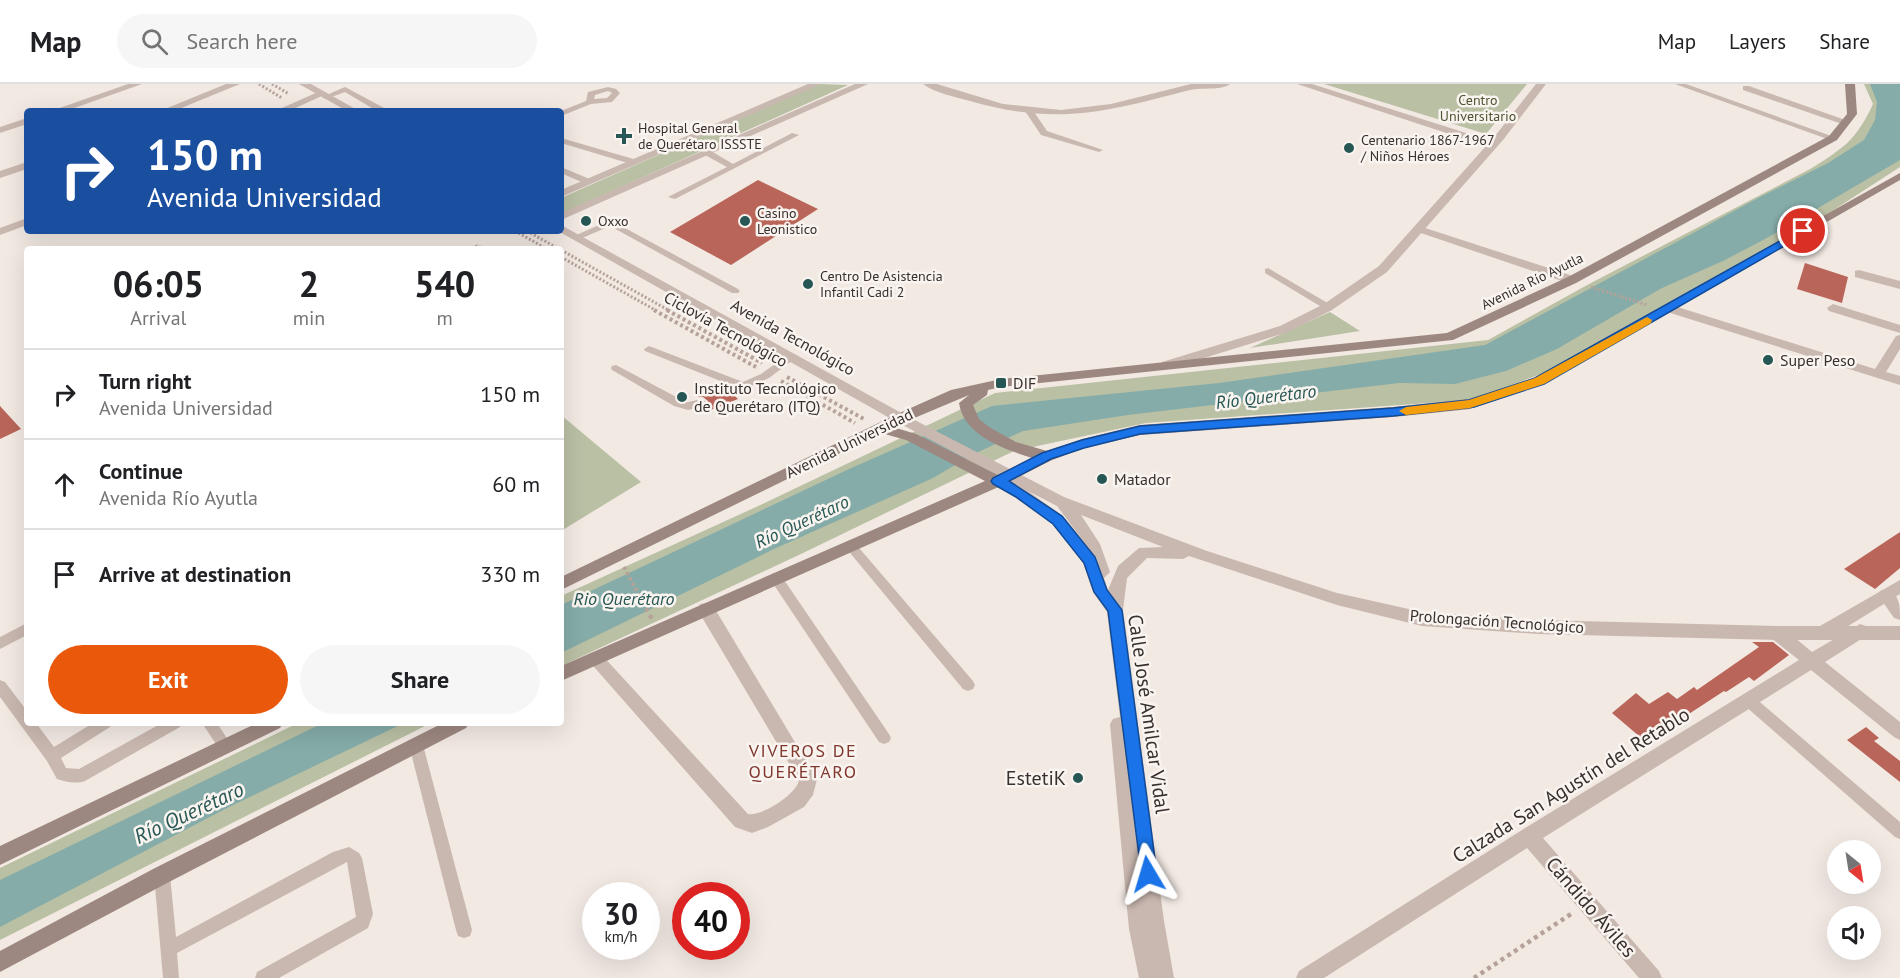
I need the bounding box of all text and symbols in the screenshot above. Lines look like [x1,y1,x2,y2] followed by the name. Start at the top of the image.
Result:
[117,14,537,68] search box
[30,23,81,60] text: Map
[138,25,171,58] icon: search
[186,27,297,55] text: Search here
[1658,28,1696,55] text: Map
[1729,28,1786,55] text: Layers
[1819,28,1870,55] text: Share
[1440,91,1516,125] park label: Centro Universitario
[638,119,762,153] place label: Hospital General de Querétaro ISSSTE
[147,127,263,182] text: 150 m
[615,127,633,145] marker: Hospital General de Querétaro ISSSTE
[1360,131,1495,165] place label: Centenario 1867-1967 / Niños Héroes
[48,132,126,210] icon: right
[1342,141,1356,155] marker: Centenario 1867-1967 / Niños Héroes
[147,180,382,214] text: Avenida Universidad
[757,204,817,238] place label: Casino Leonistico
[1777,205,1828,256] pin
[598,212,629,230] place label: Oxxo
[579,214,593,228] marker: Oxxo
[738,214,752,228] marker: Casino Leonistico
[1786,214,1819,247] icon: arrive
[1478,248,1586,313] street label: Avenida Río Ayutla
[113,260,204,307] text: 06:05
[299,260,319,307] text: 2
[414,260,475,307] text: 540
[820,267,943,301] place label: Centro De Asistencia Infantil Cadi 2
[801,277,815,291] marker: Centro De Asistencia Infantil Cadi 2
[661,287,791,371] street label: Ciclovía Tecnológico
[727,295,859,379] street label: Avenida Tecnológico
[130,305,186,331] text: Arrival
[293,305,325,331] text: min
[437,305,453,331] text: m
[1780,350,1855,370] place label: Super Peso
[1761,353,1775,367] marker: Super Peso
[99,367,191,395] text: Turn right
[1013,373,1036,393] place label: DIF
[994,376,1008,390] marker: DIF
[48,378,81,411] icon: right
[694,378,836,416] place label: Instituto Tecnológico de Querétaro (ITQ)
[1214,379,1318,414] water label: Río Querétaro
[480,380,540,408] text: 150 m
[675,390,689,404] marker: Instituto Tecnológico de Querétaro (ITQ)
[99,395,273,421] text: Avenida Universidad
[782,404,916,482] street label: Avenida Universidad
[99,457,183,485] text: Continue
[48,468,81,501] icon: ahead
[1114,469,1171,489] place label: Matador
[492,470,540,498] text: 60 m
[1095,472,1109,486] marker: Matador
[99,485,258,511] text: Avenida Río Ayutla
[751,490,852,553] water label: Río Querétaro
[48,558,81,591] icon: arrive
[99,560,291,588] text: Arrive at destination
[480,560,540,588] text: 330 m
[573,587,675,610] water label: Rio Querétaro
[1409,605,1585,637] street label: Prolongación Tecnológico
[1122,613,1176,815] street label: Calle José Amilcar Vidal
[48,645,288,714] button: Exit
[300,645,540,714] button: Share
[1448,701,1694,869] street label: Calzada San Agustín del Retablo
[748,739,858,783] district label: VIVEROS DE QUERÉTARO
[1006,765,1066,791] place label: EstetiK
[1071,771,1085,785] marker: EstetiK
[130,775,248,850] water label: Río Querétaro
[1827,840,1881,894] north arrow
[1827,840,1881,960] map controls
[1116,842,1180,906] position arrow
[1540,851,1642,963] street label: Cándido Áviles
[672,882,750,960] speed limit sign: 40
[604,894,638,933] text: 30
[1827,906,1881,960] button: sound
[605,927,637,946] text: km/h

